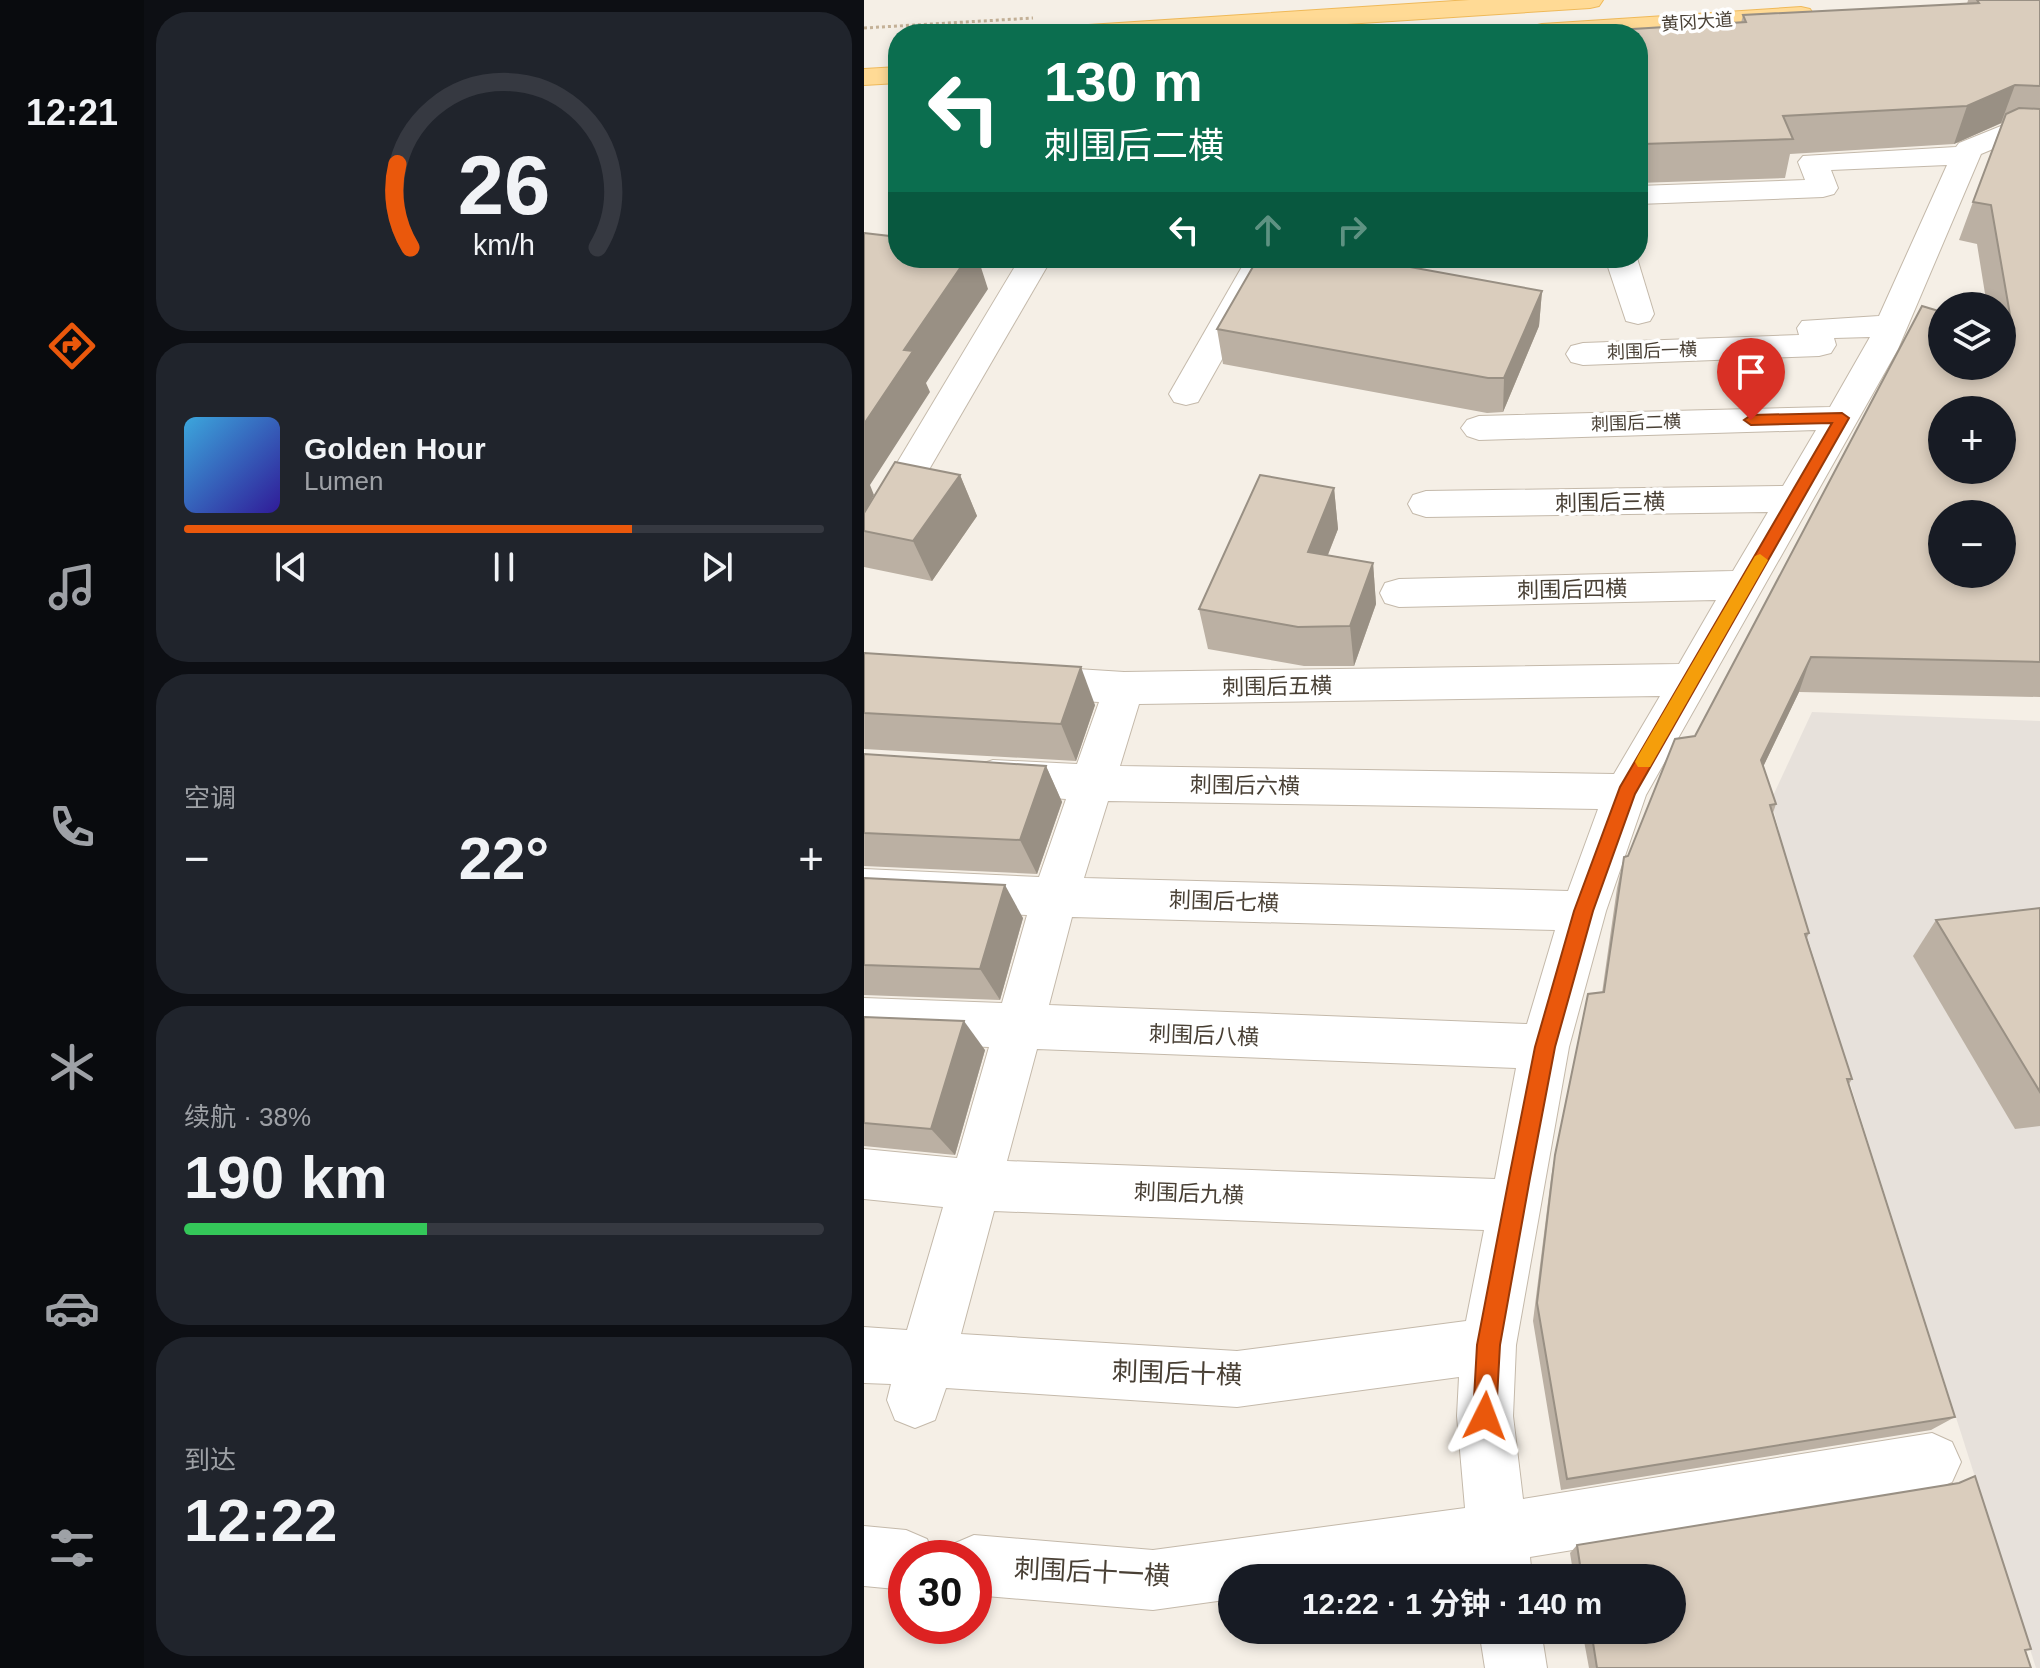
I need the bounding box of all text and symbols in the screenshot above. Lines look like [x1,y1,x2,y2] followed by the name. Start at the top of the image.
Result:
[1660,10,1734,34] street label: 黄冈大道
[1044,50,1203,113] text: 130 m
[912,56,1016,160] icon: left
[26,92,118,133] text: 12:21
[1044,125,1224,166] text: 刺围后二横
[458,138,550,231] text: 26
[1162,208,1206,252] icon: left
[1246,208,1290,252] icon: ahead
[1330,208,1374,252] icon: right
[473,229,535,261] text: km/h
[1928,292,2016,588] map controls
[1928,292,2016,380] button: layers
[44,318,100,374] icon: directions
[1717,338,1785,420] pin
[1607,339,1697,363] street label: 刺围后一横
[1729,350,1773,394] icon: arrive
[1928,396,2016,484] button: +
[1591,411,1681,435] street label: 刺围后二横
[304,432,486,465] text: Golden Hour
[304,466,384,496] text: Lumen
[1555,489,1665,516] street label: 刺围后三横
[1928,500,2016,588] button: −
[269,545,313,589] icon: previous
[482,545,526,589] icon: pause
[695,545,739,589] icon: next
[44,559,100,615] icon: music
[1517,576,1627,603] street label: 刺围后四横
[1222,673,1332,700] street label: 刺围后五横
[1190,772,1300,799] street label: 刺围后六横
[184,783,236,813] text: 空调
[44,799,100,855] icon: phone
[459,825,549,892] text: 22°
[184,834,210,883] text: −
[798,834,824,883] text: +
[1169,887,1279,916] street label: 刺围后七横
[1149,1021,1259,1050] street label: 刺围后八横
[44,1039,100,1095] icon: climate
[184,1102,311,1132] text: 续航 · 38%
[184,1144,388,1211] text: 190 km
[1134,1179,1244,1208] street label: 刺围后九横
[44,1280,100,1336] icon: car
[1112,1356,1242,1390] street label: 刺围后十横
[1443,1374,1527,1458] position arrow
[184,1445,236,1475] text: 到达
[184,1487,337,1554] text: 12:22
[44,1520,100,1576] icon: filters
[888,1540,992,1644] speed limit sign: 30
[1013,1553,1171,1591] street label: 刺围后十一横
[1302,1587,1602,1620] text: 12:22 · 1 分钟 · 140 m

